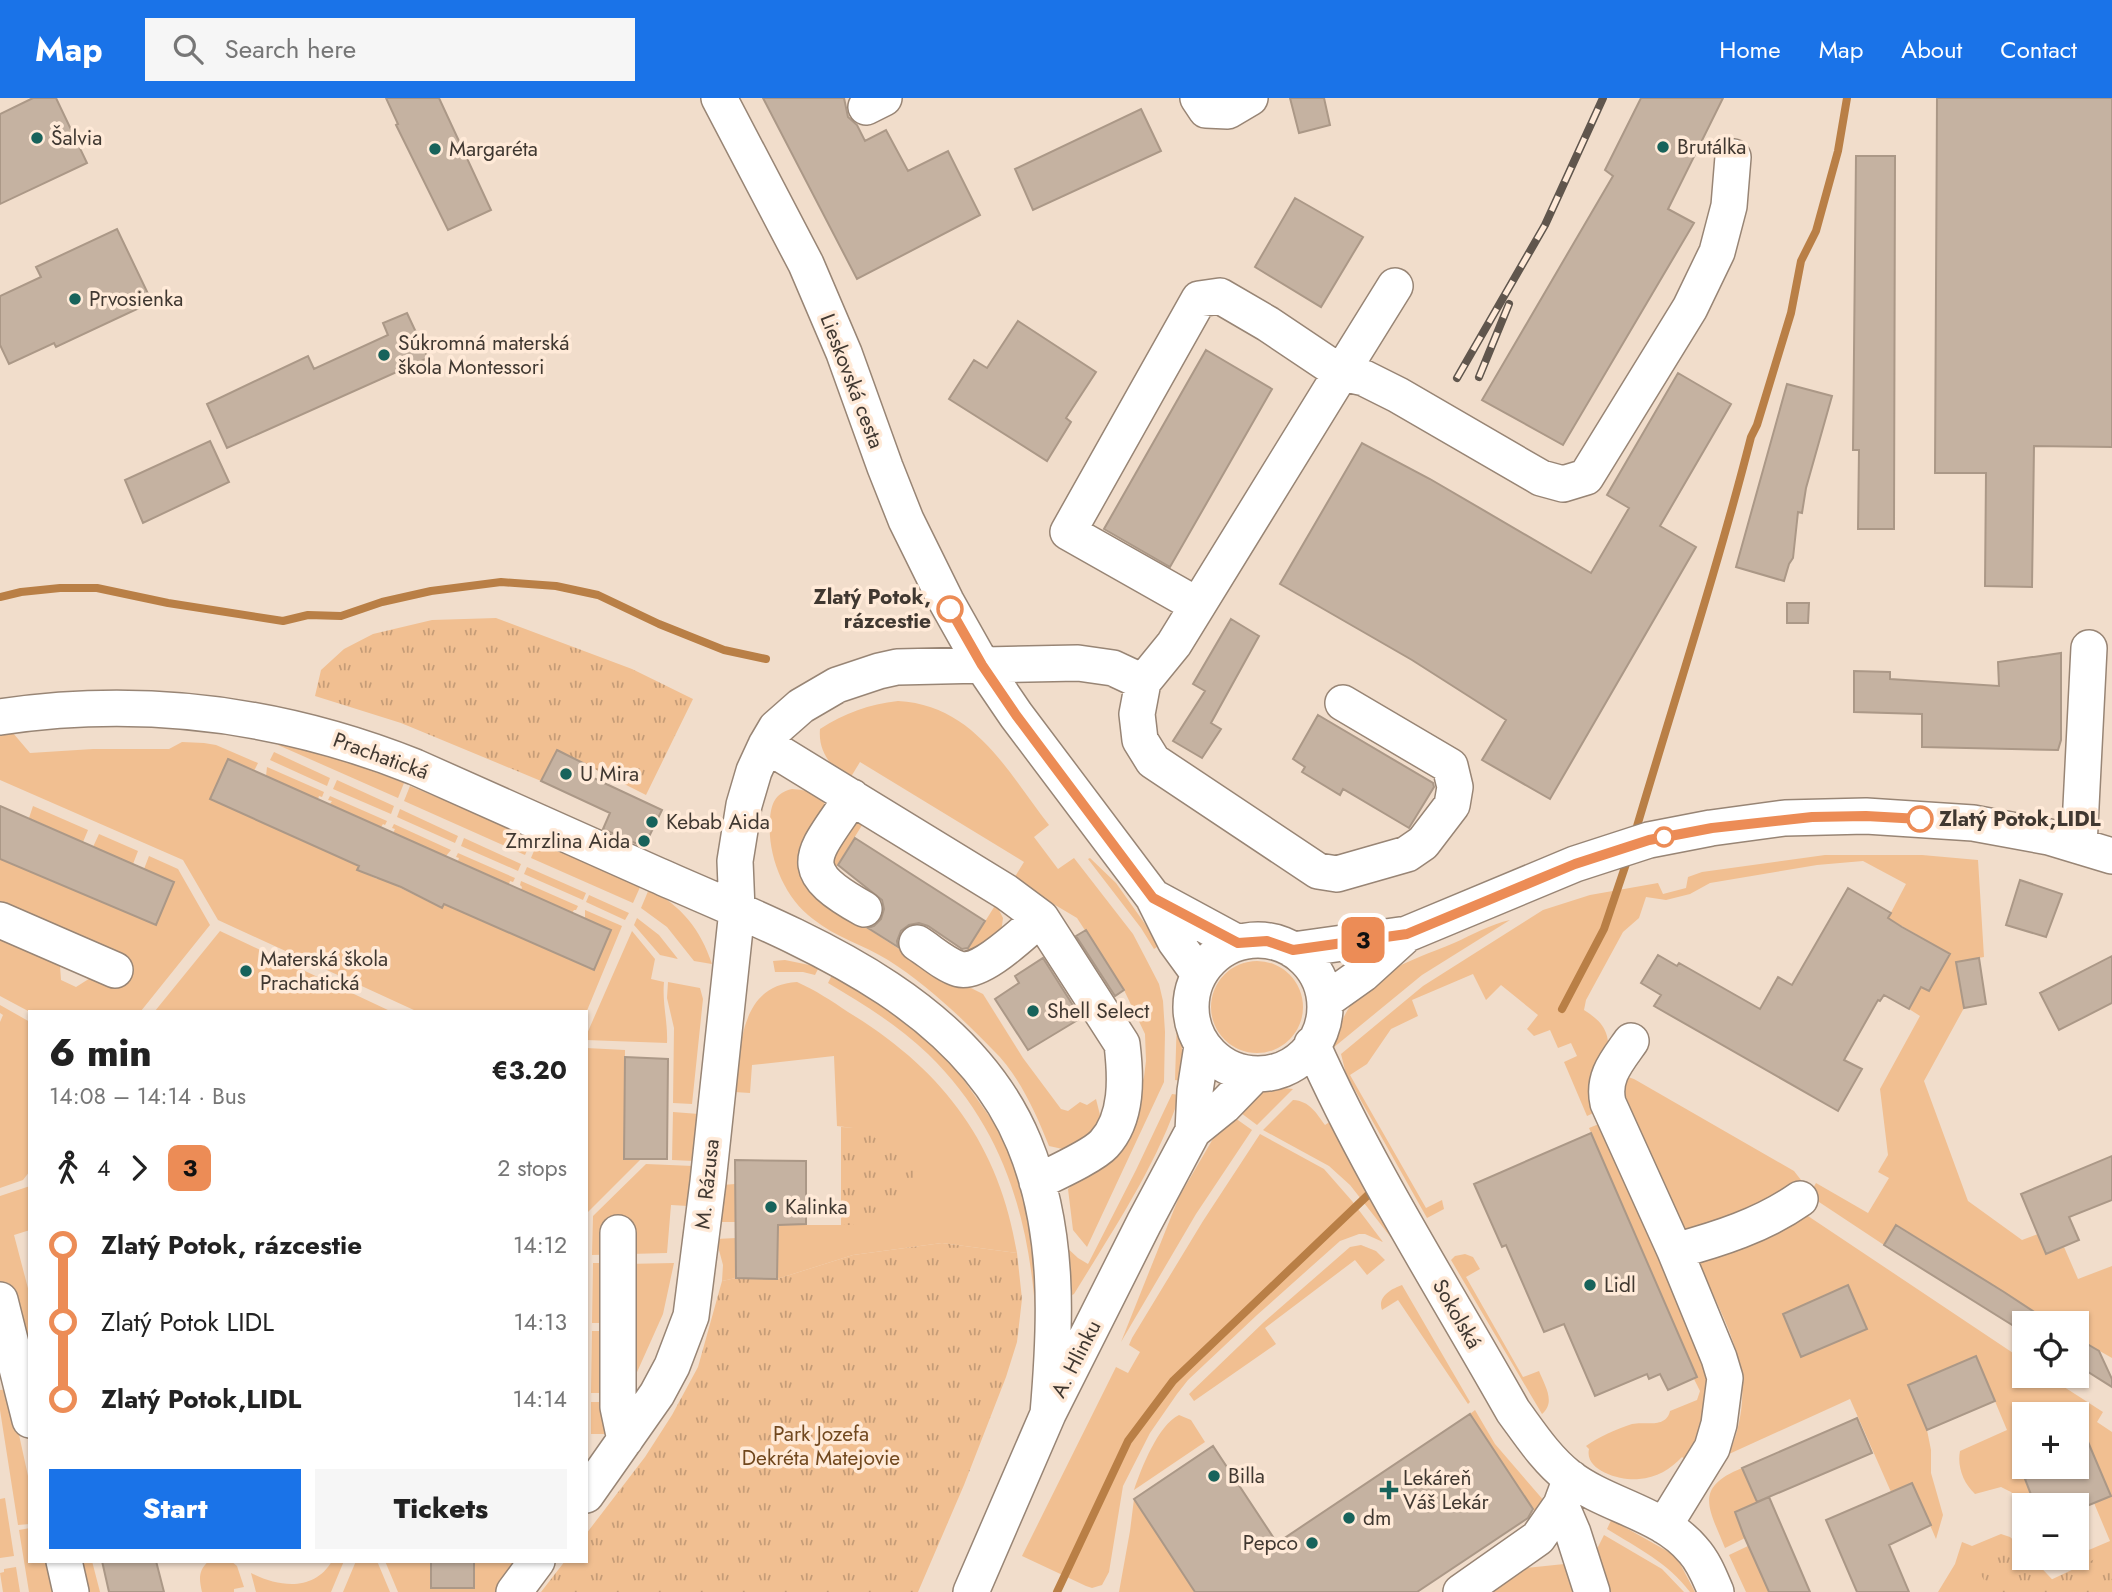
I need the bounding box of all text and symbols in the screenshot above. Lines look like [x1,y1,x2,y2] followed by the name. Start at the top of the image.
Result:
[145,18,635,81] search box
[35,26,103,73] text: Map
[169,30,207,68] icon: search
[225,30,356,68] text: Search here
[1719,32,1781,67] text: Home
[1819,32,1863,67] text: Map
[1901,32,1962,67] text: About
[2000,32,2077,67] text: Contact
[51,123,102,153] place label: Šalvia
[29,130,45,146] marker: Šalvia
[1677,132,1746,162] place label: Brutálka
[449,134,538,164] place label: Margaréta
[1655,139,1671,155] marker: Brutálka
[427,141,443,157] marker: Margaréta
[89,284,183,314] place label: Prvosienka
[67,291,83,307] marker: Prvosienka
[813,309,891,453] street label: Lieskovská cesta
[398,328,569,382] place label: Súkromná materská škola Montessori
[376,347,392,363] marker: Súkromná materská škola Montessori
[814,582,931,636] place label: Zlatý Potok, rázcestie
[937,596,963,622] marker: Zlatý Potok, rázcestie
[329,725,433,787] street label: Prachatická
[580,759,639,789] place label: U Mira
[558,766,574,782] marker: U Mira
[1939,804,2101,834] place label: Zlatý Potok,LIDL
[1907,806,1933,832] marker: Zlatý Potok,LIDL
[666,807,770,837] place label: Kebab Aida
[644,814,660,830] marker: Kebab Aida
[506,826,630,856] place label: Zmrzlina Aida
[1654,827,1674,847] unlabelled marker
[636,833,652,849] marker: Zmrzlina Aida
[1340,917,1386,963] line badge: 3
[1356,922,1370,957] text: 3
[260,944,388,998] place label: Materská škola Prachatická
[238,963,254,979] marker: Materská škola Prachatická
[1047,996,1149,1026] place label: Shell Select
[1025,1003,1041,1019] marker: Shell Select
[49,1025,152,1080] text: 6 min
[492,1051,567,1089] text: €3.20
[49,1079,246,1113] text: 14:08 – 14:14 · Bus
[687,1137,727,1231] street label: M. Rázusa
[49,1149,87,1187] icon: walk
[120,1149,158,1187] icon: forward
[182,1150,197,1185] text: 3
[97,1151,110,1185] text: 4
[497,1151,567,1185] text: 2 stops
[785,1192,848,1222] place label: Kalinka
[763,1199,779,1215] marker: Kalinka
[101,1226,362,1264] text: Zlatý Potok, rázcestie
[513,1228,567,1262] text: 14:12
[1604,1270,1636,1300] place label: Lidl
[1425,1274,1489,1354] street label: Sokolská
[1582,1277,1598,1293] marker: Lidl
[101,1303,274,1341] text: Zlatý Potok LIDL
[513,1305,567,1339] text: 14:13
[2012,1311,2089,1570] map controls
[2012,1311,2089,1388] button: locate
[1044,1315,1108,1403] street label: A. Hlinku
[101,1380,301,1418] text: Zlatý Potok,LIDL
[513,1382,567,1416] text: 14:14
[2012,1402,2089,1479] button: +
[742,1419,900,1473] park label: Park Jozefa Dekréta Matejovie
[1228,1461,1265,1491] place label: Billa
[1403,1463,1489,1517] place label: Lekáreň Váš Lekár
[1206,1468,1222,1484] marker: Billa
[49,1469,301,1549] button: Start
[315,1469,567,1549] button: Tickets
[1381,1482,1397,1498] marker: Lekáreň Váš Lekár
[2012,1493,2089,1570] button: −
[1363,1503,1391,1533] place label: dm
[1341,1510,1357,1526] marker: dm
[1243,1528,1298,1558] place label: Pepco
[1304,1535,1320,1551] marker: Pepco

